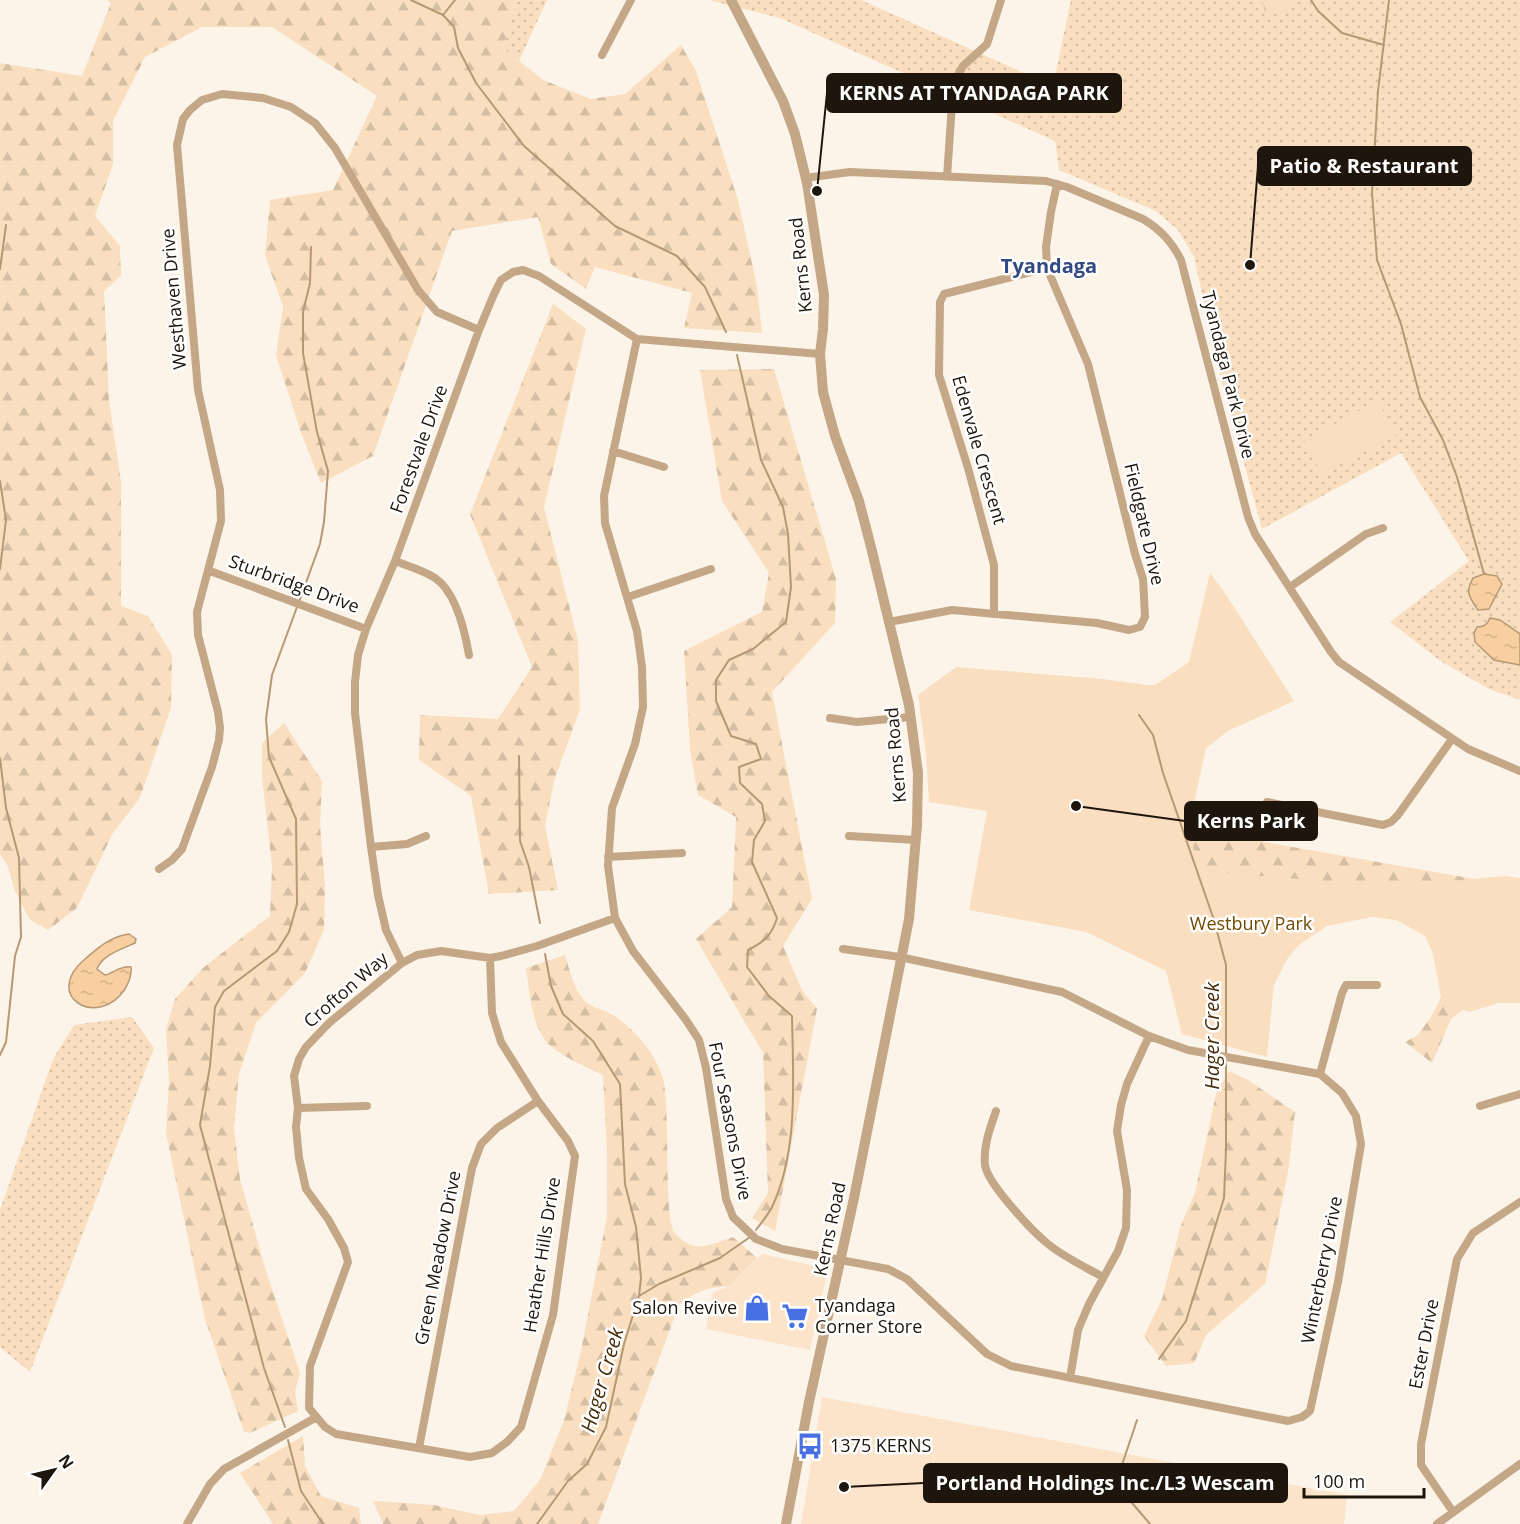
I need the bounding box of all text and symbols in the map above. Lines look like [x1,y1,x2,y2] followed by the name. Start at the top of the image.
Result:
[827,74,1121,112] callout: KERNS AT TYANDAGA PARK
[839,79,1110,106] text: KERNS AT TYANDAGA PARK
[1258,147,1471,185] callout: Patio & Restaurant
[1269,152,1459,179] text: Patio & Restaurant
[783,216,817,314] street label: Kerns Road
[155,227,191,371] street label: Westhaven Drive
[1001,252,1097,279] district label: Tyandaga
[1197,288,1261,461] street label: Tyandaga Park Drive
[947,372,1013,527] street label: Edenvale Crescent
[384,381,452,516] street label: Forestvale Drive
[1119,460,1171,587] street label: Fieldgate Drive
[226,548,363,618] street label: Sturbridge Drive
[879,706,911,804] street label: Kerns Road
[1185,802,1317,840] callout: Kerns Park
[1197,807,1306,834] text: Kerns Park
[1190,911,1313,935] park label: Westbury Park
[298,945,393,1032] street label: Crofton Way
[1198,981,1225,1090] water label: Hager Creek
[704,1040,758,1202] street label: Four Seasons Drive
[408,1169,466,1347] street label: Green Meadow Drive
[517,1175,565,1334] street label: Heather Hills Drive
[807,1179,851,1278] street label: Kerns Road
[1295,1194,1347,1346] street label: Winterberry Drive
[742,1293,772,1323] shop icon: Salon Revive
[815,1293,922,1338] place label: Tyandaga Corner Store
[632,1295,737,1319] place label: Salon Revive
[1403,1297,1443,1391] street label: Ester Drive
[780,1301,810,1331] supermarket icon: Tyandaga Corner Store
[574,1323,630,1435] water label: Hager Creek
[795,1431,825,1461] bus stop icon: 1375 KERNS
[830,1433,932,1457] place label: 1375 KERNS
[24,1440,84,1500] north arrow
[54,1450,79,1473] text: N
[1304,1461,1424,1499] scale bar
[924,1464,1287,1502] callout: Portland Holdings Inc./L3 Wescam
[935,1469,1275,1496] text: Portland Holdings Inc./L3 Wescam
[1313,1469,1365,1493] text: 100 m

